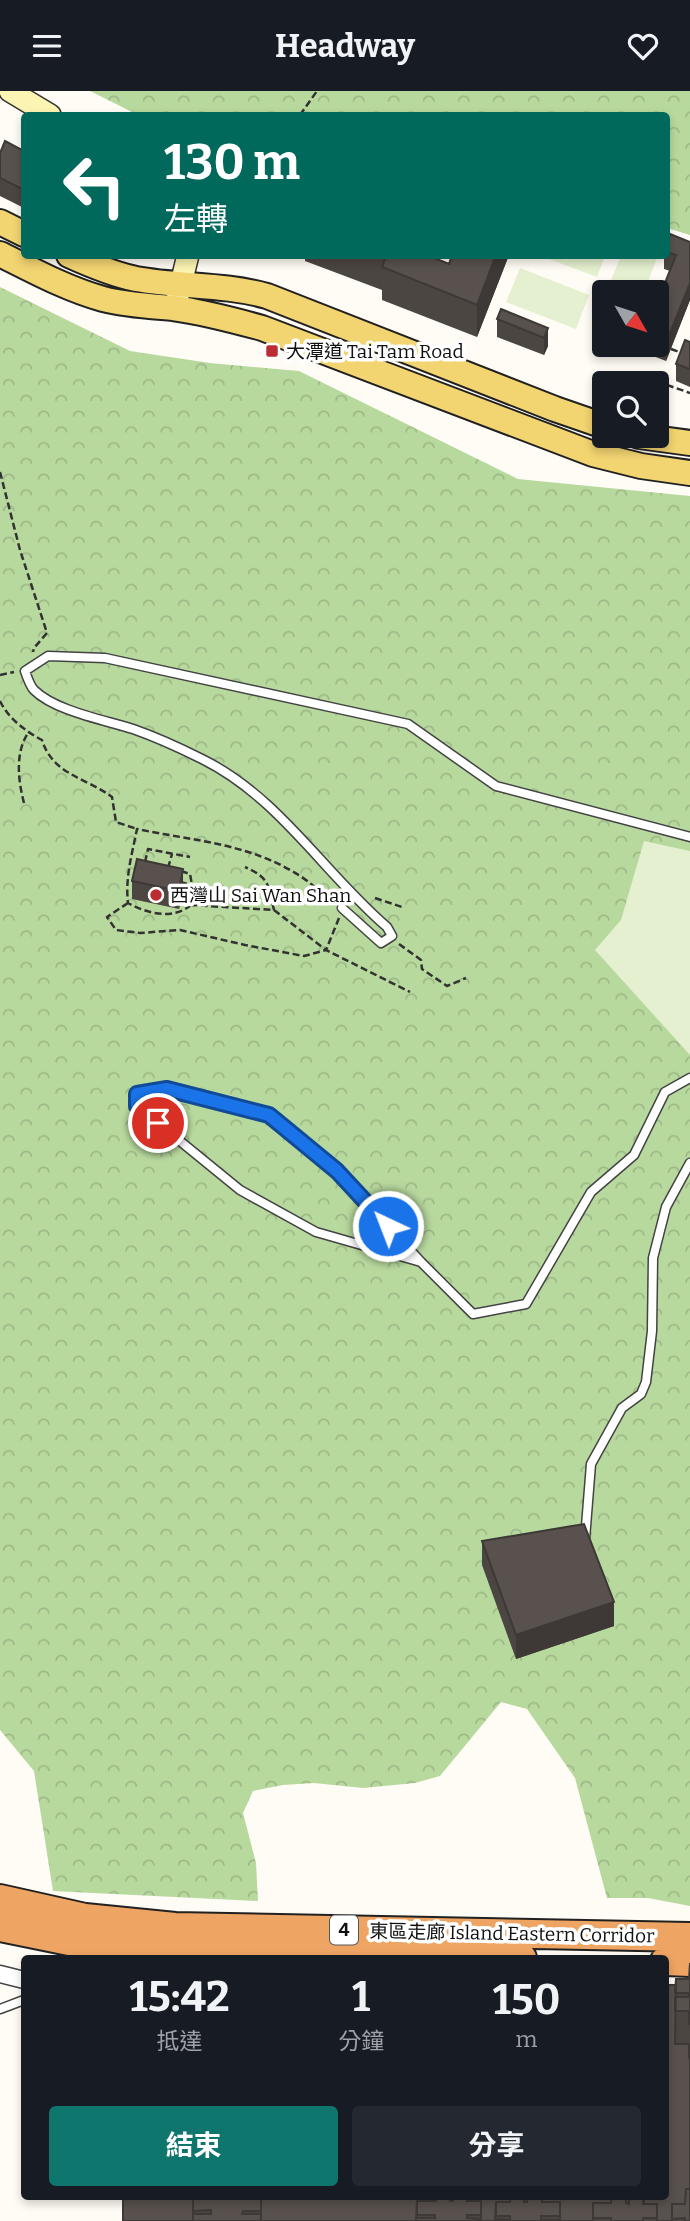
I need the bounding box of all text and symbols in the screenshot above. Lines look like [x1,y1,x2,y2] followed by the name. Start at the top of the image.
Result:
[28,27,66,65] icon: menu
[275,27,415,65] text: Headway
[624,27,662,65] icon: heart
[164,133,300,192] text: 130 m
[49,140,140,231] icon: left
[164,200,228,238] text: 左轉
[592,280,668,357] north arrow
[592,280,669,448] map controls
[286,340,464,363] place label: 大潭道 Tai Tam Road
[264,343,280,359] marker: 大潭道 Tai Tam Road
[592,371,669,448] button: search
[170,884,351,907] place label: 西灣山 Sai Wan Shan
[148,887,164,903] marker: 西灣山 Sai Wan Shan
[128,1093,188,1153] pin
[139,1104,177,1142] icon: arrive
[351,1189,425,1263] position arrow
[330,1916,358,1945] road number: 4
[369,1920,655,1947] street label: 東區走廊 Island Eastern Corridor
[130,1972,230,2022] text: 15:42
[352,1972,370,2022] text: 1
[493,1975,560,2025] text: 150
[516,2025,538,2053] text: m
[157,2027,203,2055] text: 抵達
[338,2027,384,2055] text: 分鐘
[49,2106,338,2186] button: 結束
[352,2106,641,2186] button: 分享

